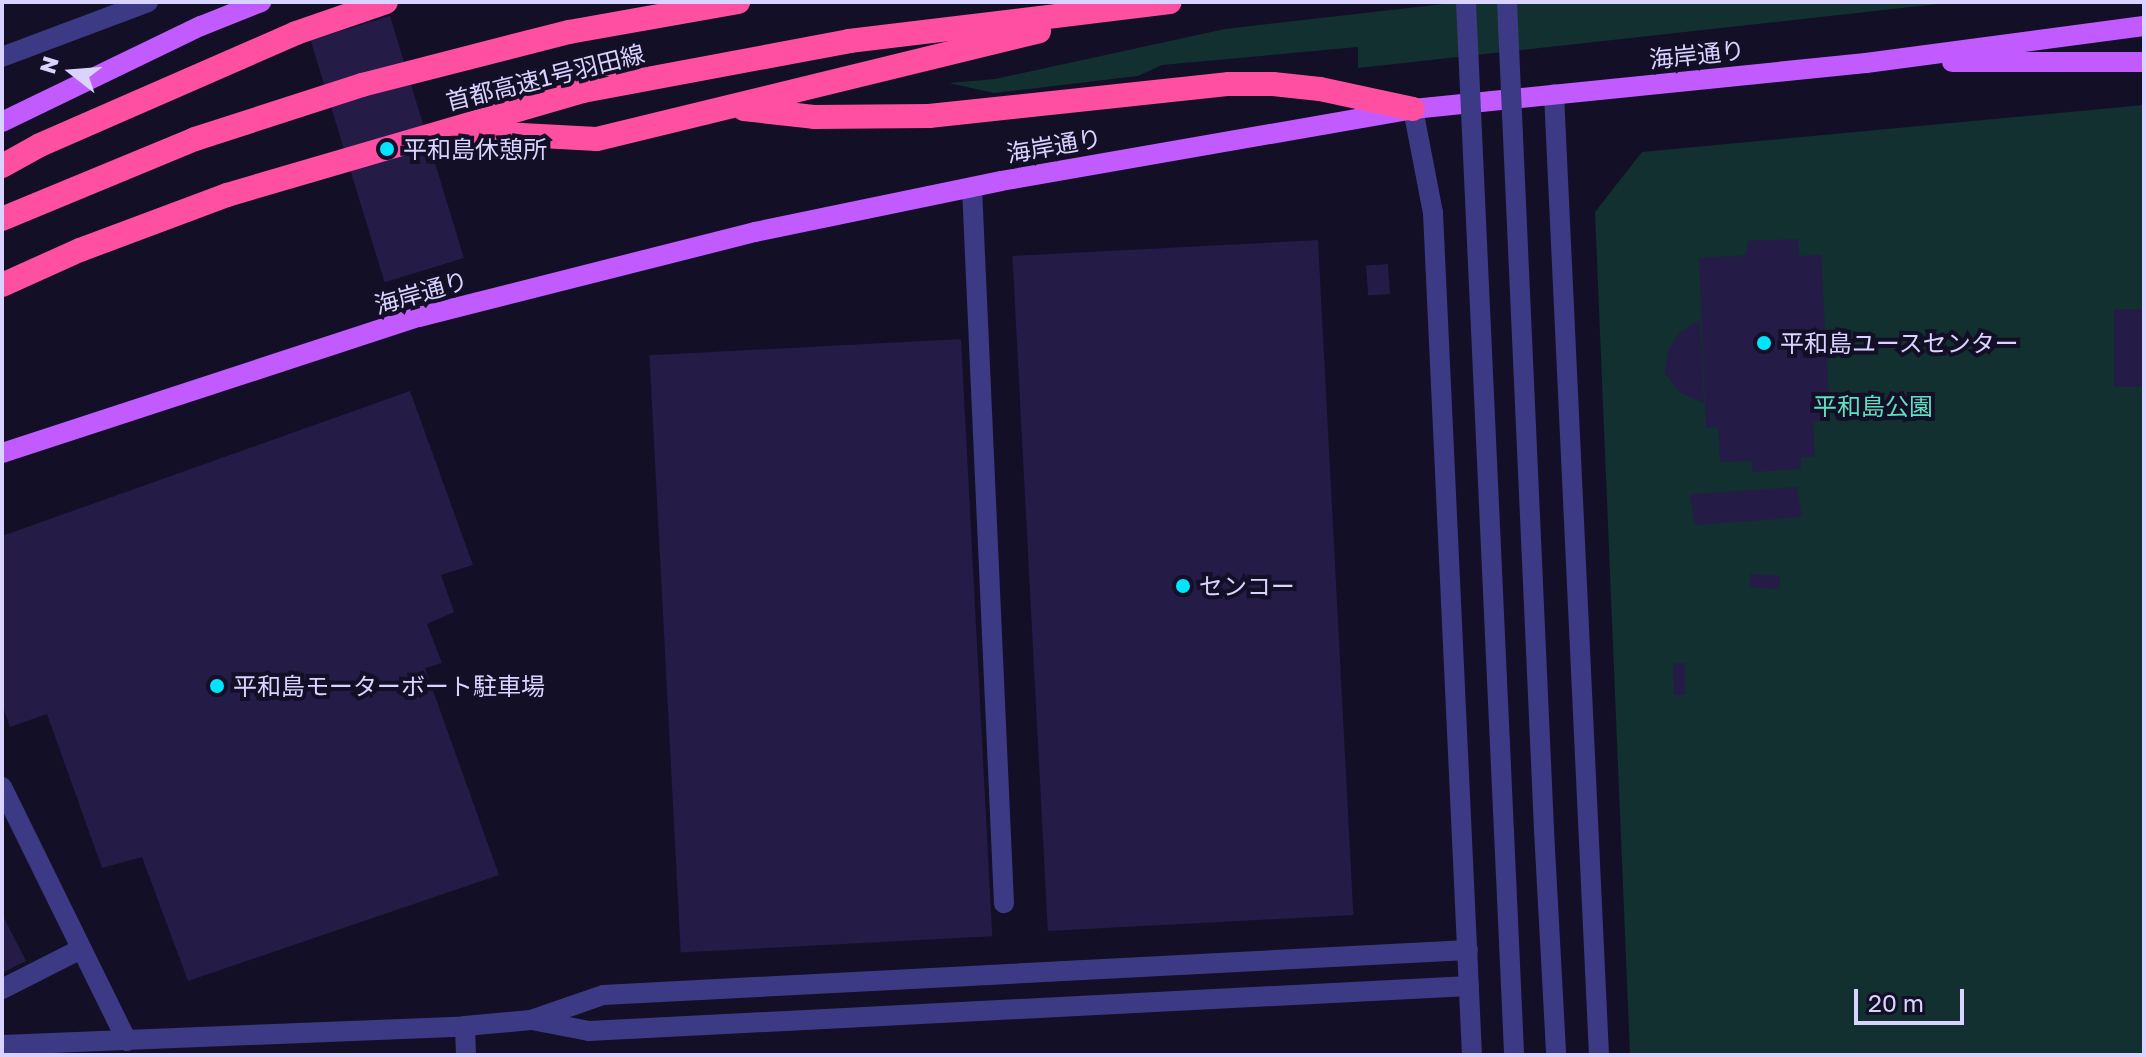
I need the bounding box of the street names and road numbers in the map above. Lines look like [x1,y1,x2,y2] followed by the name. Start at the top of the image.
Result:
[1648,35,1746,73] street label: 海岸通り
[443,38,647,116] street label: 首都高速1号羽田線
[1004,122,1104,168] street label: 海岸通り
[371,265,471,319] street label: 海岸通り

